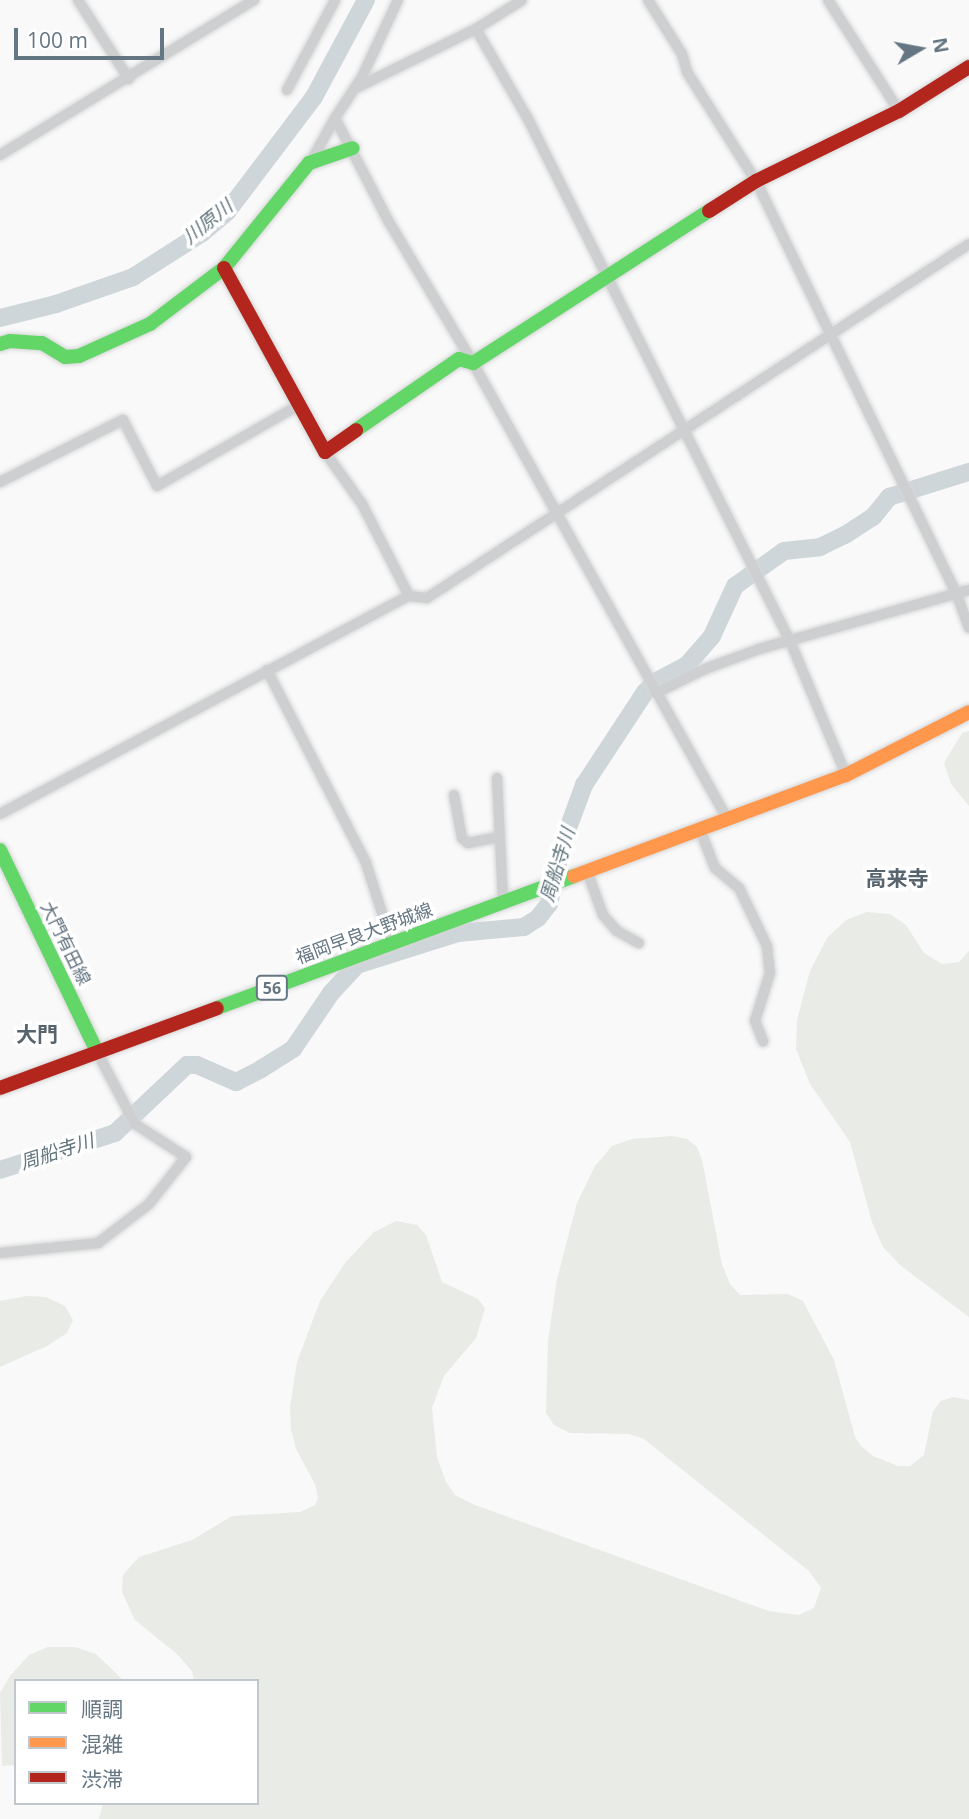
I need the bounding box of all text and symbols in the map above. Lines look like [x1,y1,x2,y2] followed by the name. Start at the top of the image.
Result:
[18,14,168,58] scale bar
[885,14,955,84] north arrow
[27,26,88,54] text: 100 m
[927,35,955,55] text: N
[179,195,237,249] water label: 川原川
[536,825,580,905] water label: 周船寺川
[866,865,928,891] district label: 高来寺
[37,898,95,988] street label: 大門有田線
[293,898,435,968] street label: 福岡早良大野城線
[254,976,290,1000] road number: 56
[16,1021,58,1047] district label: 大門
[17,1129,97,1175] water label: 周船寺川
[14,1679,259,1805] legend
[81,1695,123,1723] text: 順調
[81,1730,123,1758] text: 混雑
[81,1765,123,1793] text: 渋滞

